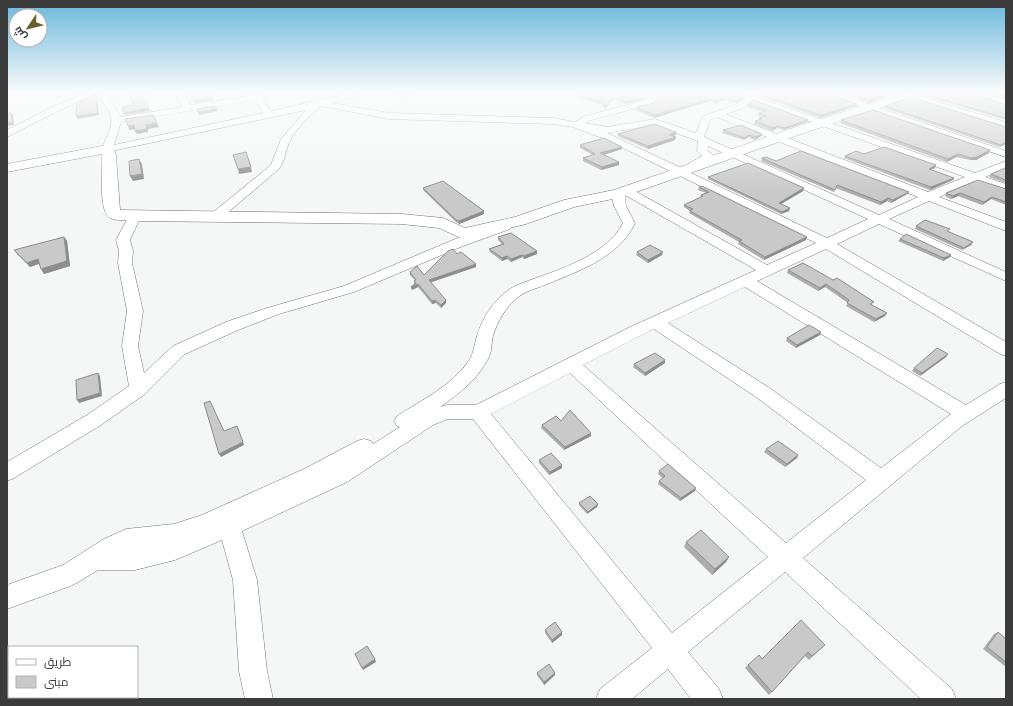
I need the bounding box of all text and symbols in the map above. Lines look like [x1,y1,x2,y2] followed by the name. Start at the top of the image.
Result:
[8,8,48,48] north arrow
[11,24,30,43] text: ش
[8,646,138,698] legend
[44,655,72,669] text: طريق
[44,675,69,689] text: مبنى

